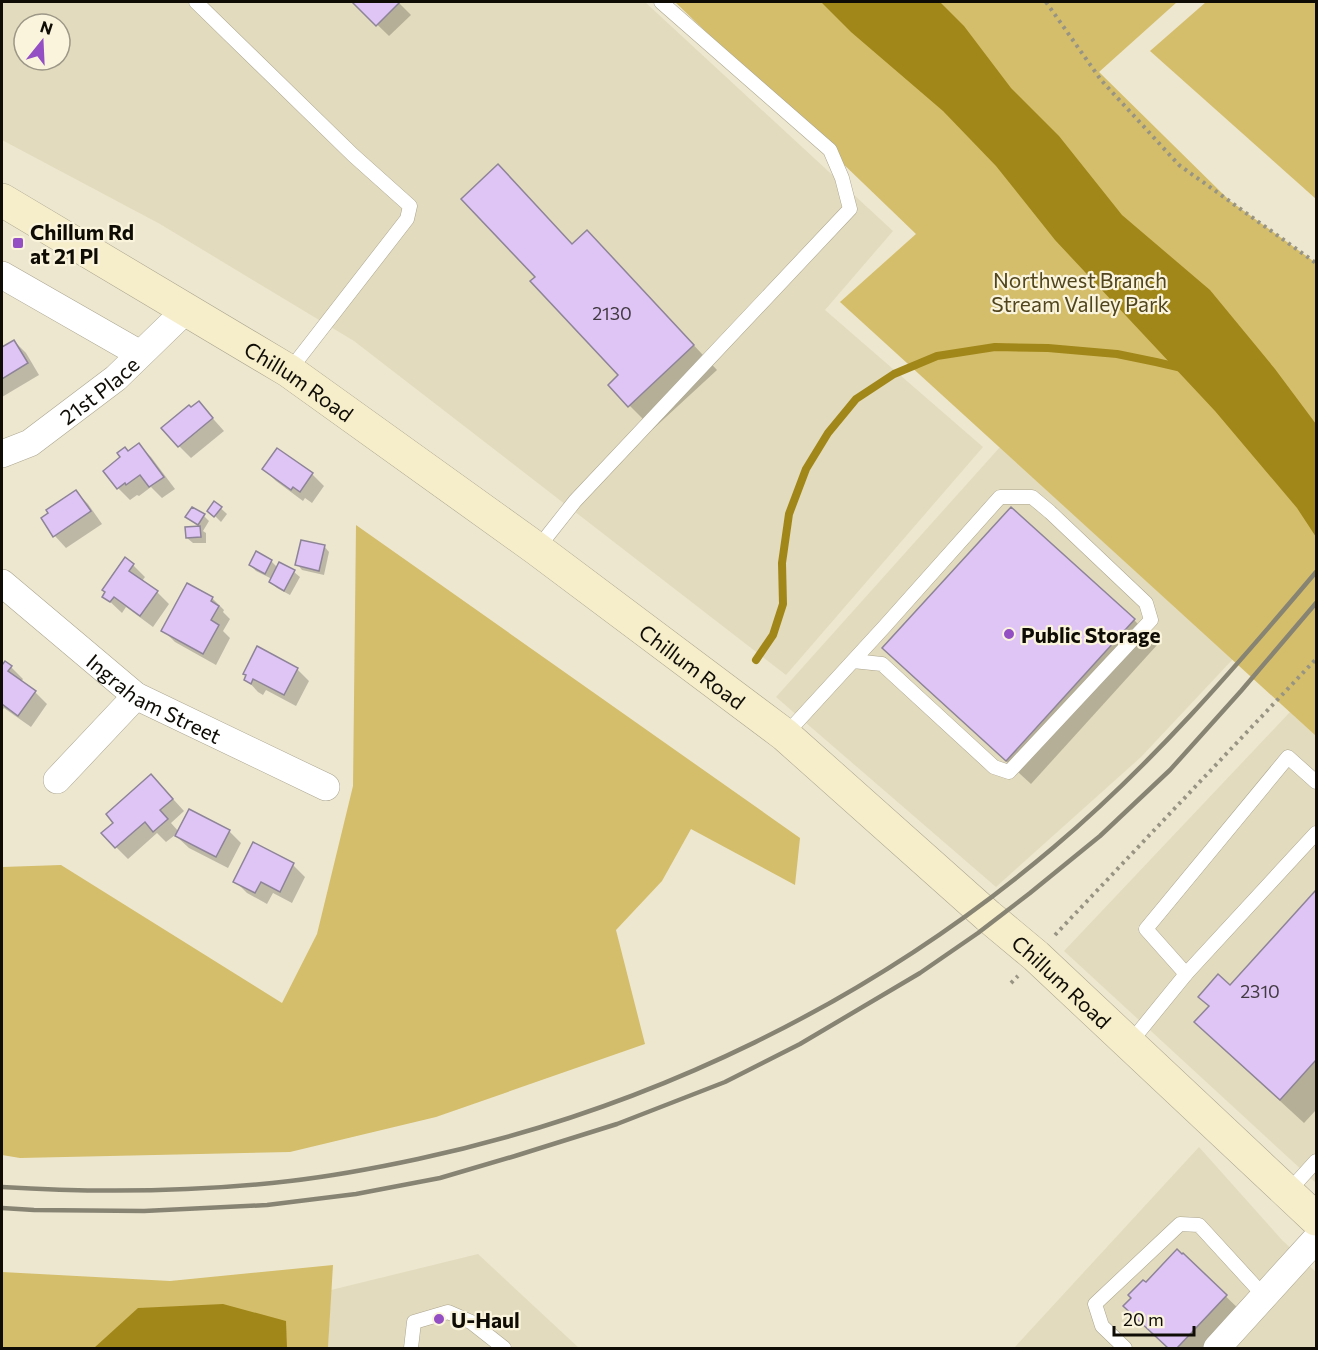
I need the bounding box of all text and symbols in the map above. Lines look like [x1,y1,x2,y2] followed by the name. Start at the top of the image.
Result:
[12,12,72,72] north arrow
[38,16,55,38] text: N
[30,219,134,268] place label: Chillum Rd at 21 Pl
[11,236,25,250] marker: Chillum Rd at 21 Pl
[991,267,1169,316] park label: Northwest Branch Stream Valley Park
[592,302,632,324] house number: 2130
[241,335,359,426] street label: Chillum Road
[54,351,143,429] street label: 21st Place
[635,618,751,714] street label: Chillum Road
[1021,622,1160,647] place label: Public Storage
[1002,627,1016,641] marker: Public Storage
[82,648,226,748] street label: Ingraham Street
[1008,929,1117,1033] street label: Chillum Road
[1240,980,1280,1002] house number: 2310
[1114,1299,1194,1337] scale bar
[451,1307,520,1332] place label: U-Haul
[1123,1308,1164,1330] text: 20 m
[432,1312,446,1326] marker: U-Haul

